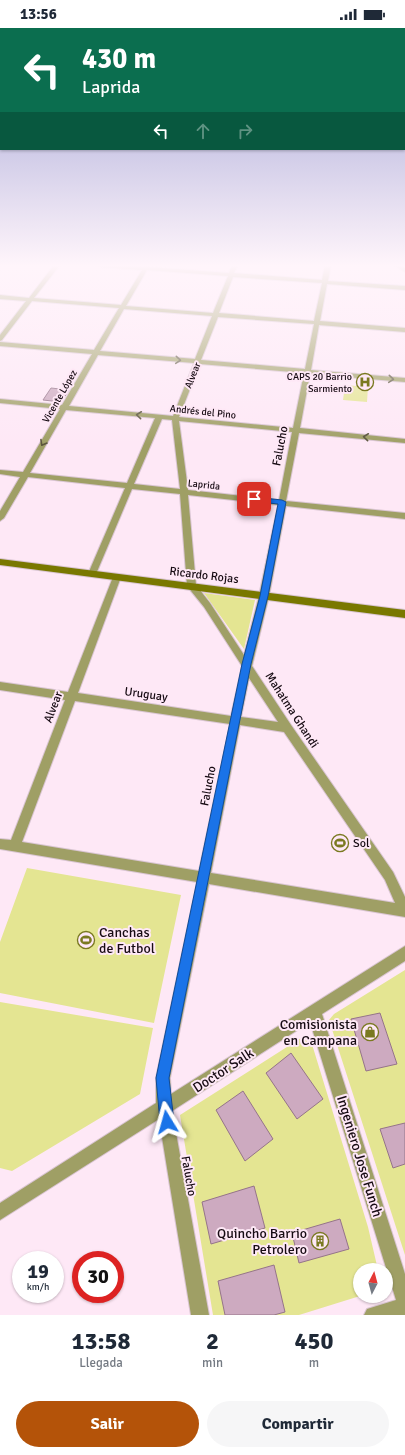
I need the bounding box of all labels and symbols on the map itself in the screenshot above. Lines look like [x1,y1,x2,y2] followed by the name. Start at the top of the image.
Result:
[175,355,181,364] one-way arrow
[182,360,204,390] street label: Alvear
[40,367,80,425] street label: Vicente López
[287,371,352,395] place label: CAPS 20 Barrio Sarmiento
[355,372,375,392] hospital icon: CAPS 20 Barrio Sarmiento
[388,375,394,384] one-way arrow
[169,403,237,421] street label: Andrés del Pino
[136,411,142,420] one-way arrow
[269,425,292,467] street label: Falucho
[363,433,369,442] one-way arrow
[40,439,47,447] one-way arrow
[187,477,221,493] street label: Laprida
[237,482,271,516] pin
[168,564,239,587] street label: Ricardo Rojas
[262,670,322,751] street label: Mahatma Ghandi
[123,684,169,705] street label: Uruguay
[41,689,66,725] street label: Alvear
[197,765,220,807] street label: Falucho
[330,833,350,853] sports icon: Sol
[353,836,370,851] place label: Sol
[99,924,155,957] place label: Canchas de Futbol
[76,930,96,950] sports icon: Canchas de Futbol
[280,1016,357,1049] place label: Comisionista en Campana
[360,1022,380,1042] shop icon: Comisionista en Campana
[190,1044,257,1096] street label: Doctor Salk
[333,1093,386,1219] street label: Ingeniero Jose Funch
[146,1101,188,1143] position arrow
[178,1155,199,1197] street label: Falucho
[217,1225,307,1258] place label: Quincho Barrio Petrolero
[310,1231,330,1251] building icon: Quincho Barrio Petrolero
[72,1251,124,1303] speed limit sign: 30
[353,1263,393,1303] north arrow

